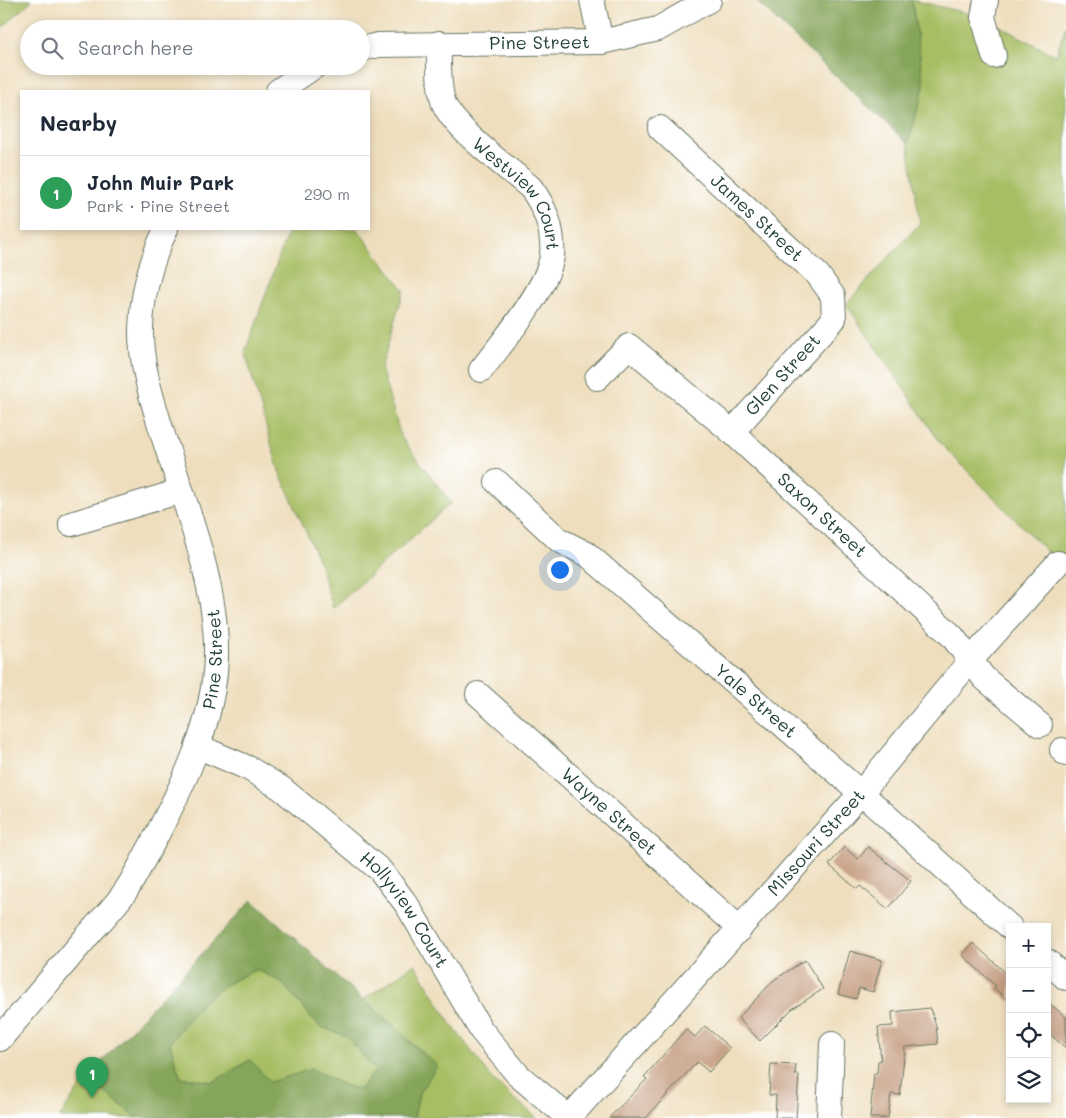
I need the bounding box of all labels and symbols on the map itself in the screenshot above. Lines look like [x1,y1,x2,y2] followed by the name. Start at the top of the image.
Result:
[489,29,590,55] street label: Pine Street
[468,131,565,251] street label: Westview Court
[706,168,809,266] street label: James Street
[739,328,825,420] street label: Glen Street
[772,467,873,562] street label: Saxon Street
[547,557,573,583] your location
[196,608,227,712] street label: Pine Street
[710,658,803,743] street label: Yale Street
[557,762,663,860] street label: Wayne Street
[761,784,870,901] street label: Missouri Street
[355,845,454,972] street label: Hollyview Court
[76,1057,108,1098] pin: 1

